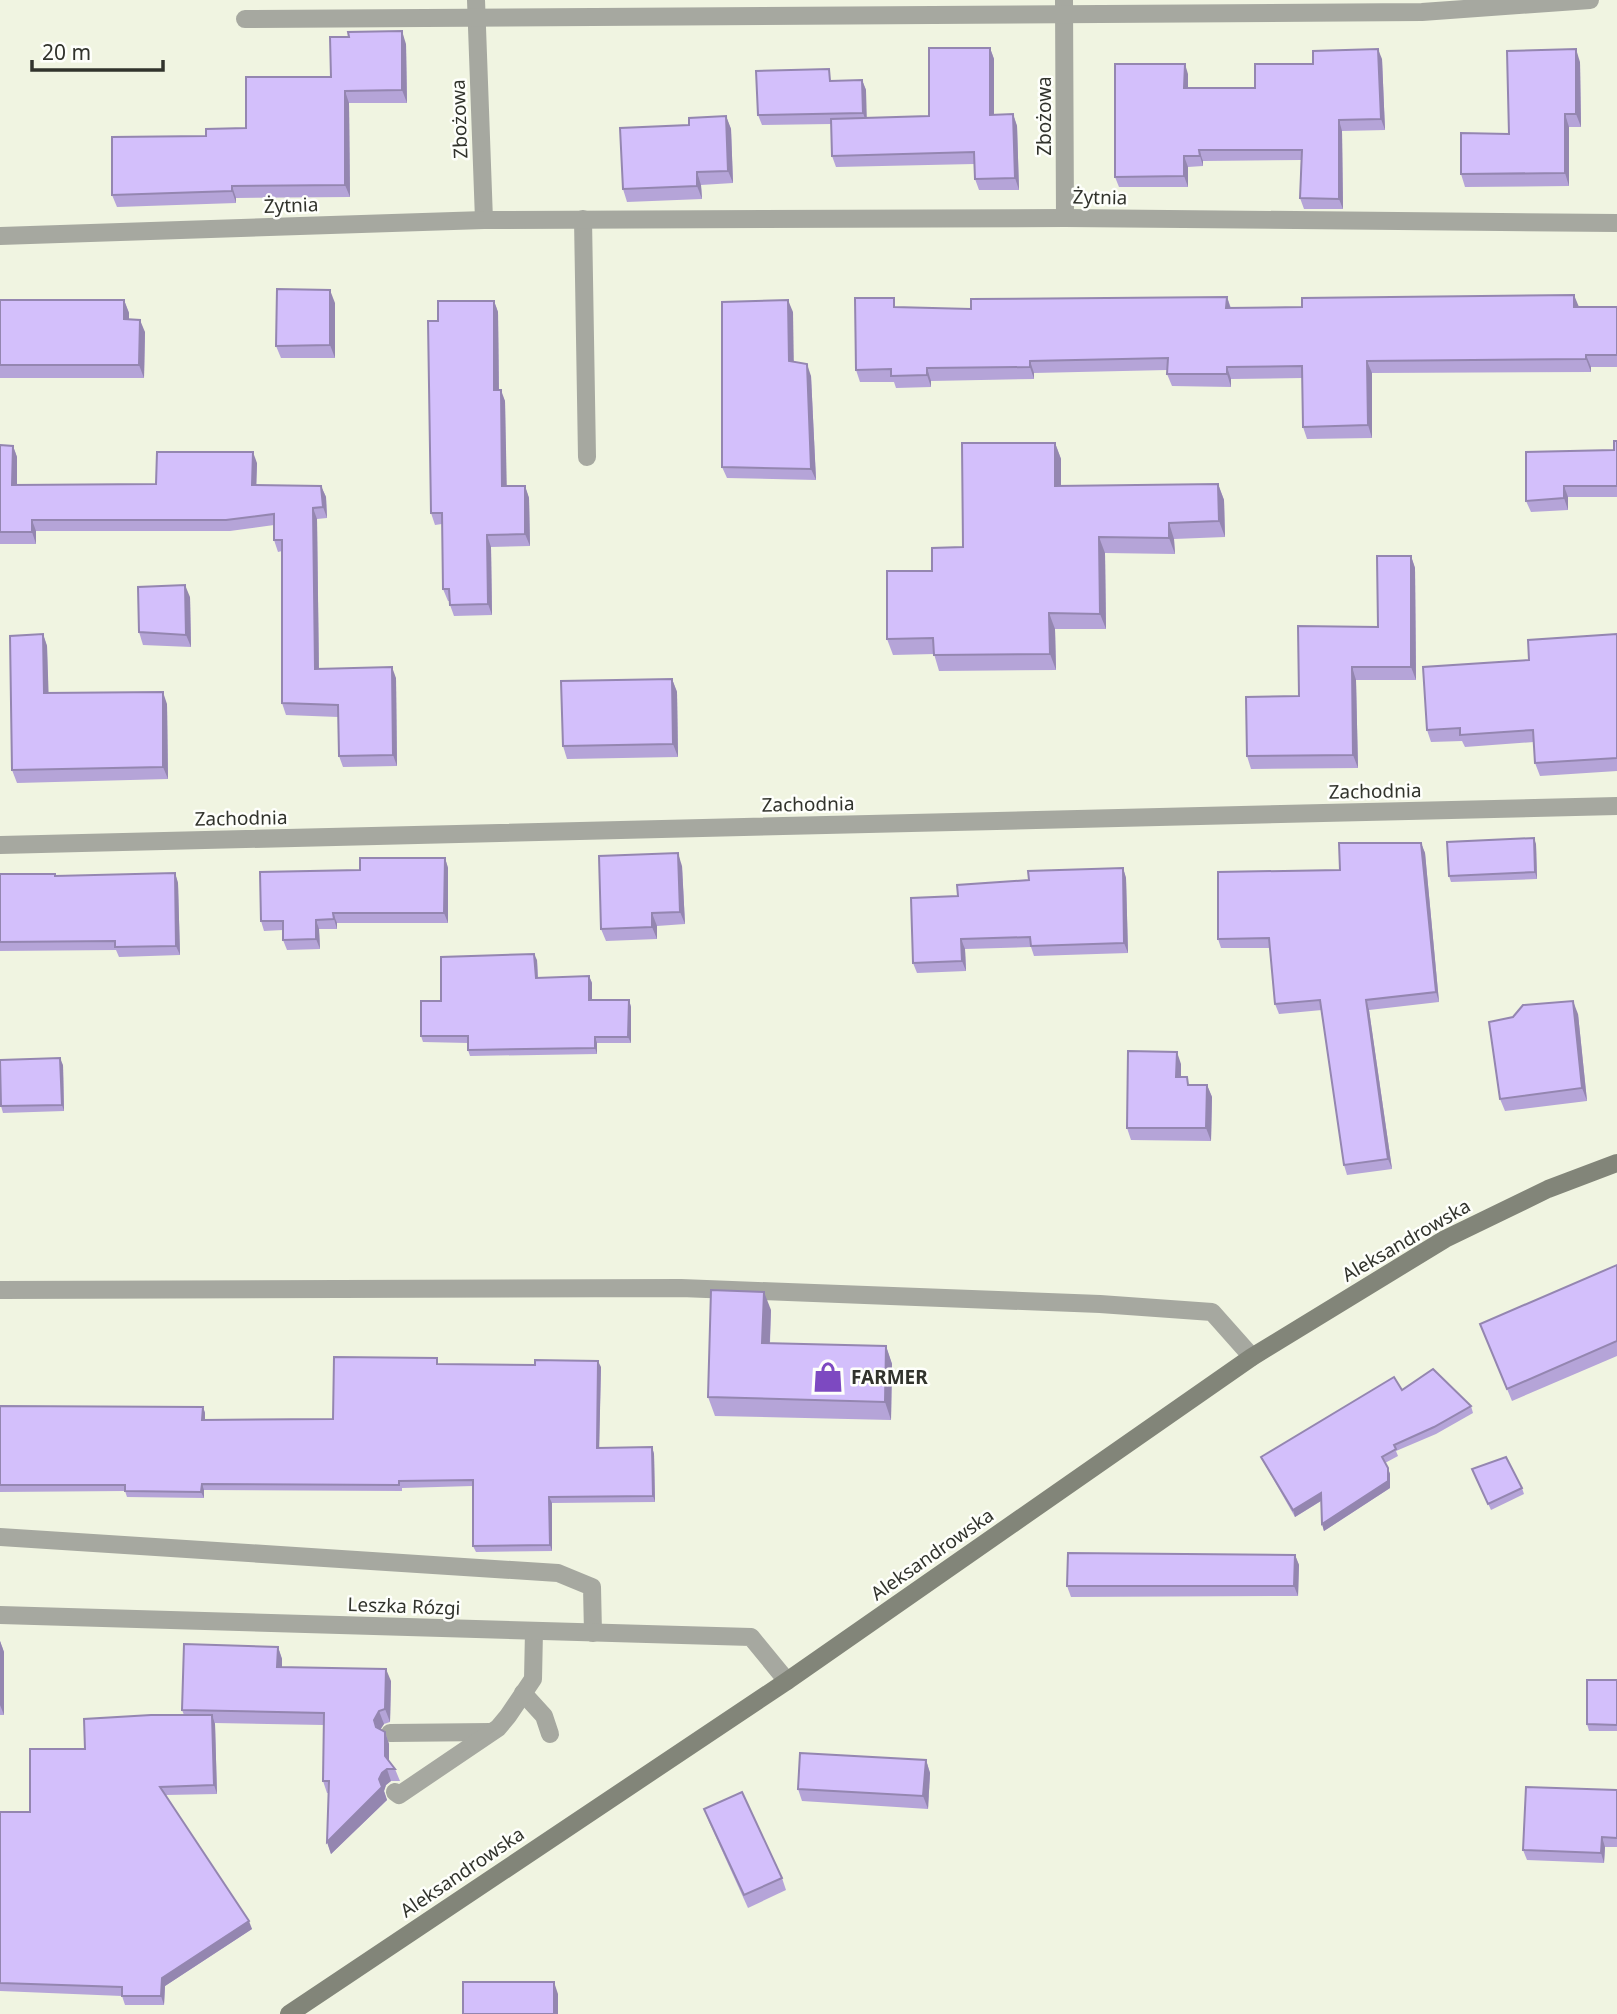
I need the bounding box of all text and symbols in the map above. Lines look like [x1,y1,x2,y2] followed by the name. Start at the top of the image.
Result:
[32,28,163,72] scale bar
[42,38,91,66] text: 20 m
[1031,76,1057,156] street label: Zbożowa
[445,79,473,159] street label: Zbożowa
[1072,184,1128,210] street label: Żytnia
[263,191,319,219] street label: Żytnia
[1328,777,1422,805] street label: Zachodnia
[761,790,855,818] street label: Zachodnia
[194,804,288,832] street label: Zachodnia
[1337,1193,1475,1287] street label: Aleksandrowska
[811,1360,845,1394] shop icon: FARMER
[851,1364,928,1390] place label: FARMER
[865,1502,999,1606] street label: Aleksandrowska
[347,1591,461,1621] street label: Leszka Rózgi
[395,1821,529,1923] street label: Aleksandrowska

